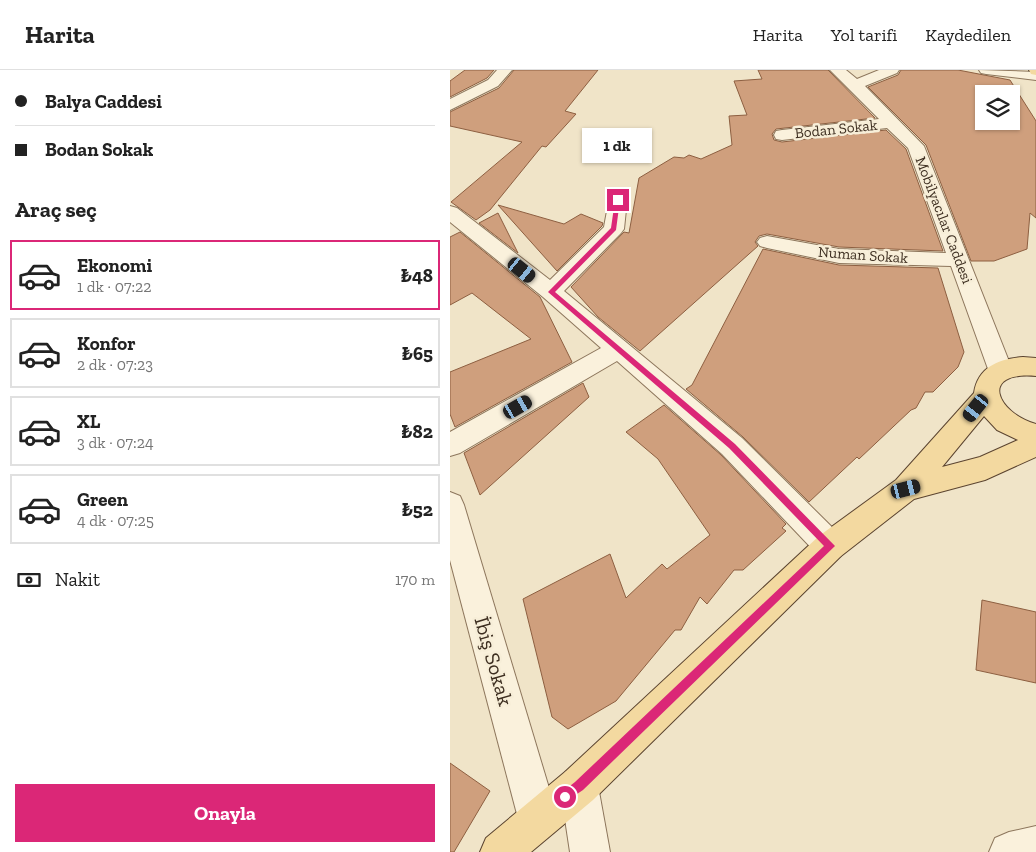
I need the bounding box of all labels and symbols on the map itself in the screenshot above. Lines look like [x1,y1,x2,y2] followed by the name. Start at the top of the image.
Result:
[794,116,878,142] street label: Bodan Sokak
[583,128,653,162] callout: 1 dk
[911,154,977,286] street label: Mobilyacılar Caddesi
[607,189,629,211] route end
[818,243,909,267] street label: Numan Sokak
[505,255,538,285] car
[960,392,991,424] car
[501,393,534,421] car
[889,478,922,500] car
[469,613,519,709] street label: İbiş Sokak
[554,786,576,808] route start

